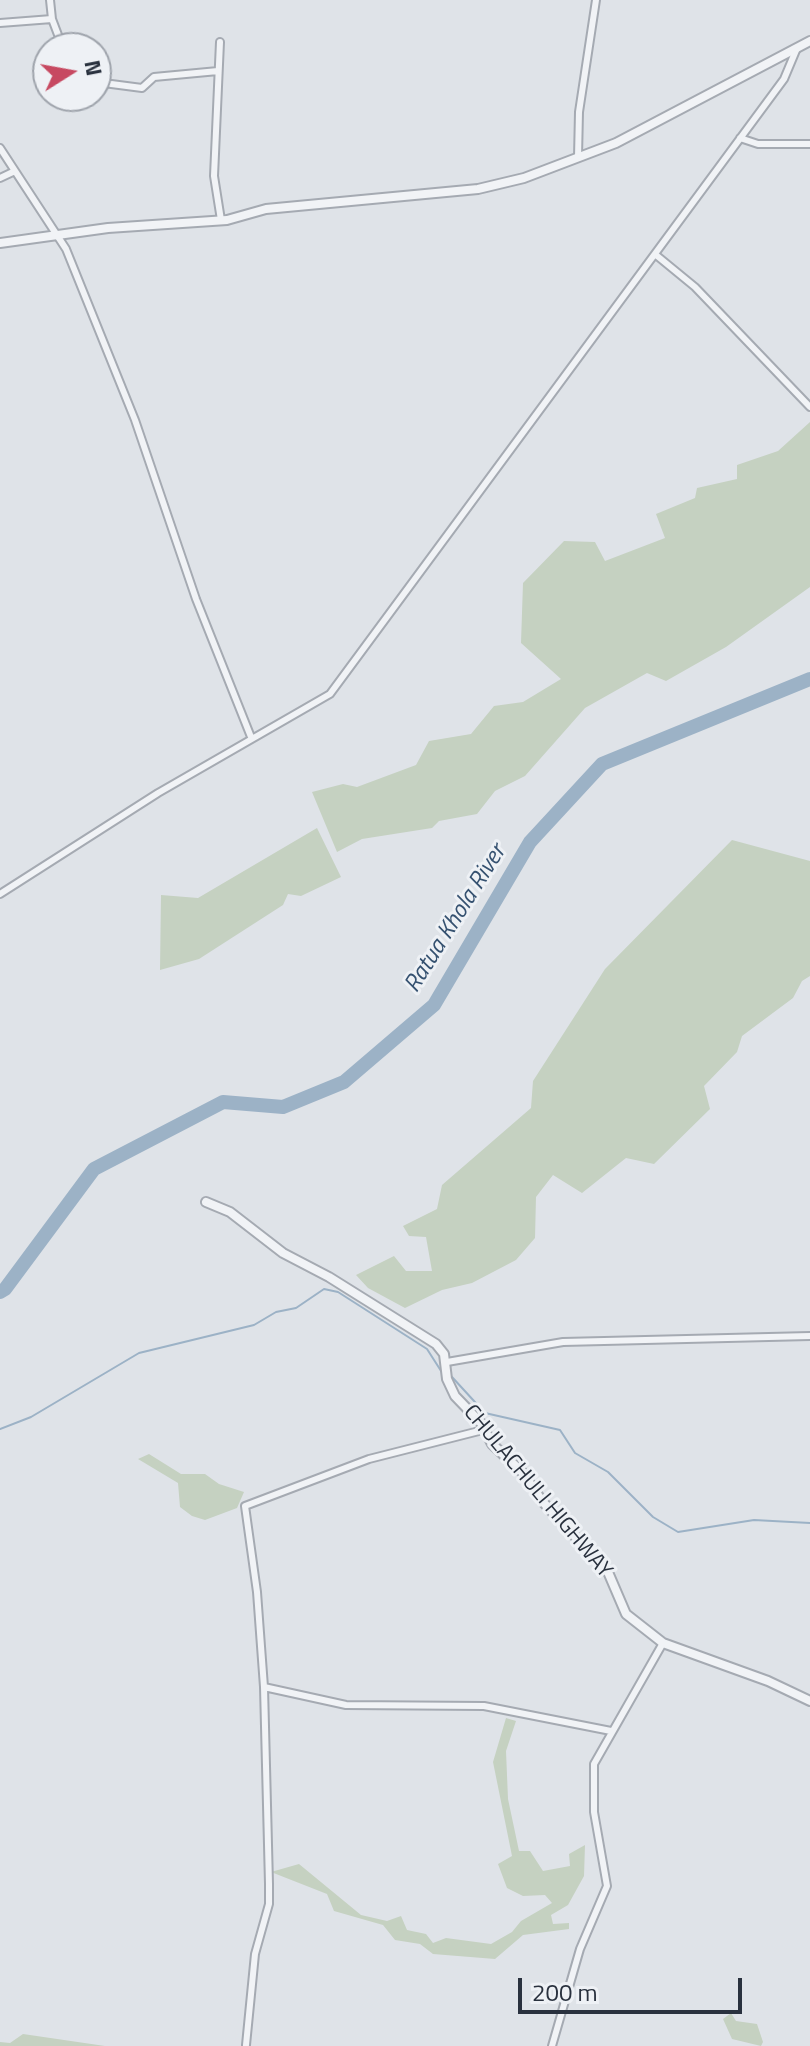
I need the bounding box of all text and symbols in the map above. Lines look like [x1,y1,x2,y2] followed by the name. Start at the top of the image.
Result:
[32,32,112,112] north arrow
[75,57,112,79] text: N
[399,840,513,998] water label: Ratua Khola River
[457,1400,617,1584] street label: CHULACHULI HIGHWAY
[522,1962,746,2012] scale bar
[532,1974,598,2010] text: 200 m

